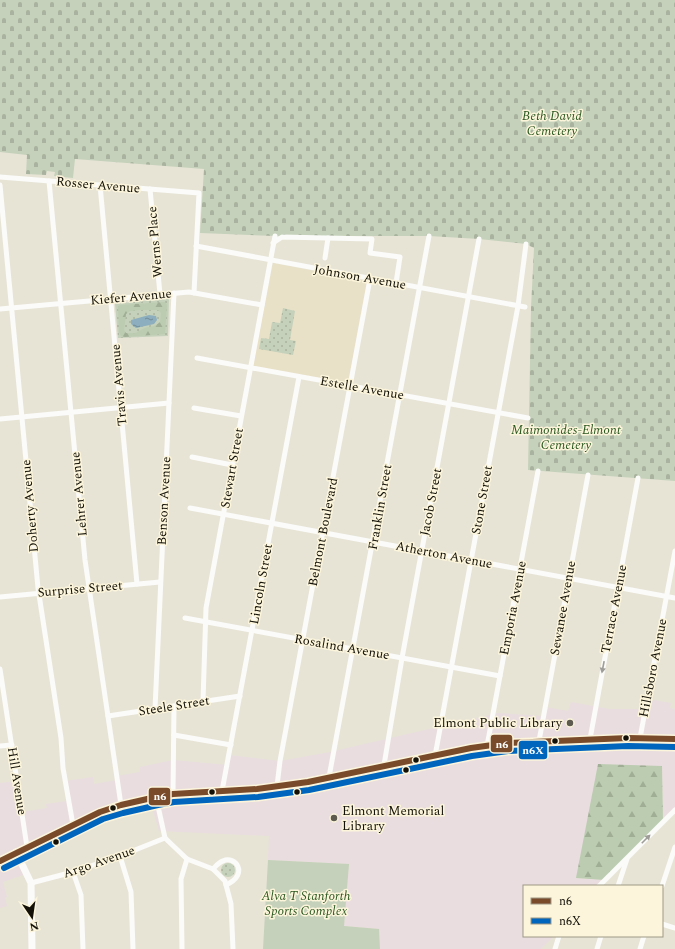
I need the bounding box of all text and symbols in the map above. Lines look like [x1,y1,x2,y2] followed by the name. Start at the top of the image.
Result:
[522,106,582,141] park label: Beth David Cemetery
[55,171,141,199] street label: Rosser Avenue
[142,206,168,278] street label: Werns Place
[312,259,408,295] street label: Johnson Avenue
[89,283,173,311] street label: Kiefer Avenue
[105,343,133,427] street label: Travis Avenue
[318,371,406,405] street label: Estelle Avenue
[511,420,622,455] park label: Maimonides-Elmont Cemetery
[215,426,249,510] street label: Stewart Street
[65,451,93,537] street label: Lehrer Avenue
[152,456,176,546] street label: Benson Avenue
[16,459,44,553] street label: Doherty Avenue
[363,462,397,551] street label: Franklin Street
[466,463,498,536] street label: Stone Street
[415,466,447,538] street label: Jacob Street
[303,476,343,588] street label: Belmont Boulevard
[394,536,494,574] street label: Atherton Avenue
[244,542,278,626] street label: Lincoln Street
[494,559,532,657] street label: Emporia Avenue
[545,559,581,657] street label: Sewanee Avenue
[596,563,632,655] street label: Terrace Avenue
[37,575,124,603] street label: Surprise Street
[634,617,672,719] street label: Hillsboro Avenue
[293,629,391,665] street label: Rosalind Avenue
[600,660,606,673] one-way arrow
[137,690,211,721] street label: Steele Street
[433,713,563,733] place label: Elmont Public Library
[565,718,575,728] marker: Elmont Public Library
[621,733,631,743] unlabelled marker
[490,734,513,753] line badge: n6
[496,736,508,753] text: n6
[550,736,560,746] unlabelled marker
[518,740,548,760] line badge: n6X
[522,742,544,759] text: n6X
[2,746,32,816] street label: Hill Avenue
[411,755,421,765] unlabelled marker
[401,765,411,775] unlabelled marker
[148,787,171,806] line badge: n6
[207,787,217,797] unlabelled marker
[292,787,302,797] unlabelled marker
[154,788,166,805] text: n6
[342,801,444,836] place label: Elmont Memorial Library
[108,803,118,813] unlabelled marker
[329,813,339,823] marker: Elmont Memorial Library
[642,834,651,844] one-way arrow
[51,837,61,847] unlabelled marker
[60,840,138,884] street label: Argo Avenue
[523,885,663,937] legend
[261,886,351,921] park label: Alva T Stanforth Sports Complex
[559,892,572,911] text: n6
[12,897,52,937] north arrow
[559,912,581,931] text: n6X
[28,917,40,936] text: N

